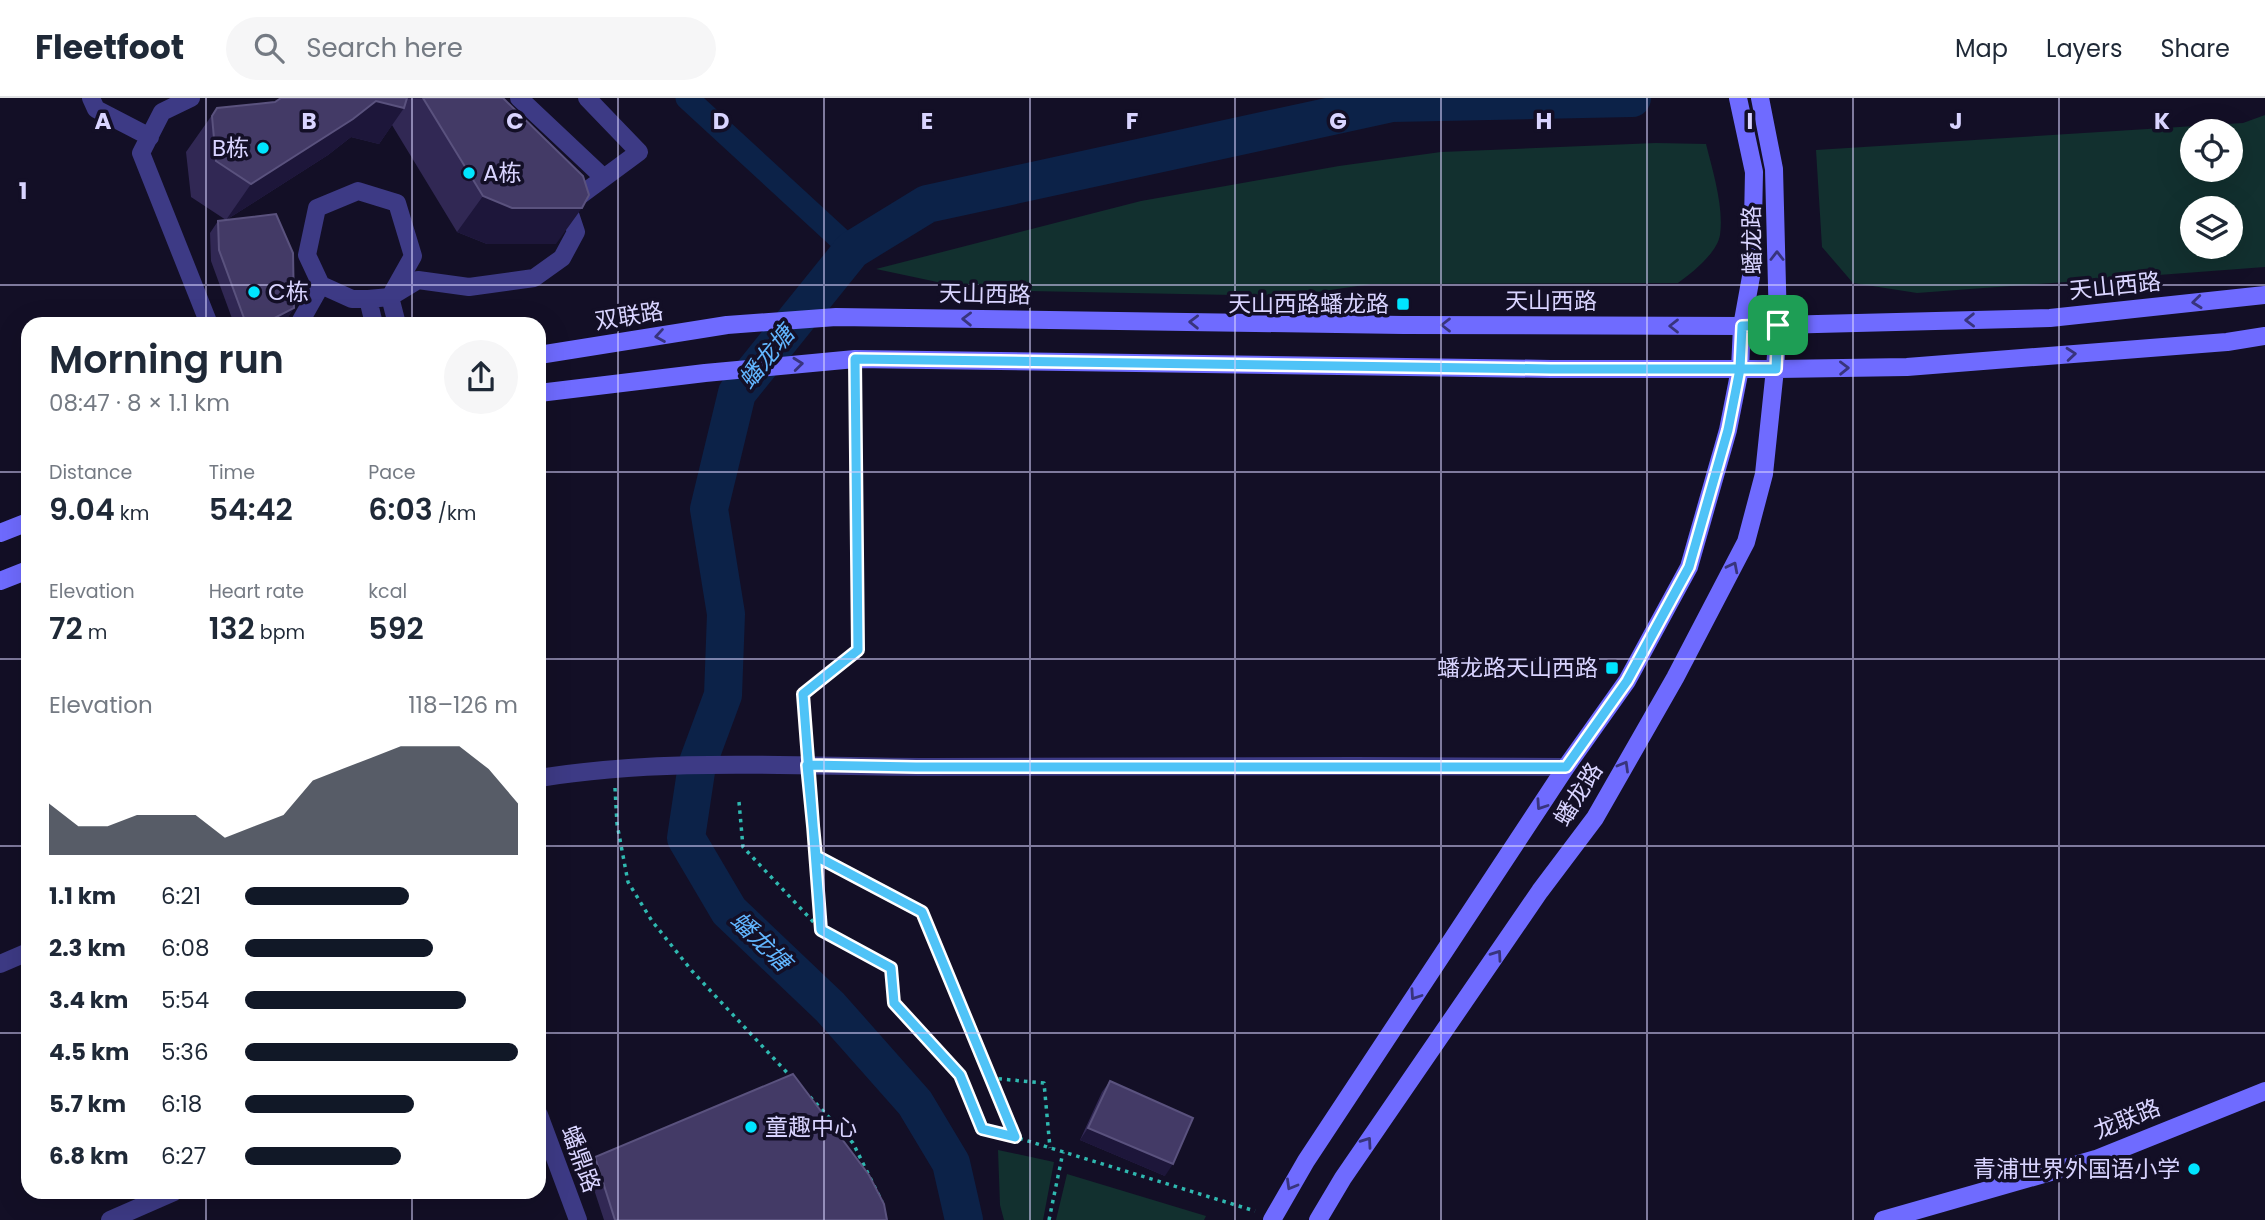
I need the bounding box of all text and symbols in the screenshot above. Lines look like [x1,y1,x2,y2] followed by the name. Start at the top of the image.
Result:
[226,17,716,80] search box
[35,24,184,71] text: Fleetfoot
[250,29,288,67] icon: search
[306,30,463,66] text: Search here
[1955,32,2008,65] text: Map
[2046,32,2122,65] text: Layers
[2160,32,2230,65] text: Share
[95,105,112,137] text: A
[301,105,317,137] text: B
[506,105,524,137] text: C
[713,105,729,137] text: D
[921,105,933,137] text: E
[1126,105,1138,137] text: F
[1329,105,1347,137] text: G
[1536,105,1552,137] text: H
[1747,105,1753,137] text: I
[1949,105,1963,137] text: J
[2154,105,2170,137] text: K
[2180,119,2243,259] map controls
[2180,119,2243,182] button: locate
[212,132,249,164] place label: B栋
[255,140,271,156] marker: B栋
[483,157,522,189] place label: A栋
[461,165,477,181] marker: A栋
[19,175,27,207] text: 1
[2180,196,2243,259] button: layers
[1735,205,1769,275] street label: 蟠龙路
[1769,251,1785,261] one-way arrow
[2068,265,2162,307] street label: 天山西路
[268,276,309,308] place label: C栋
[939,277,1031,311] street label: 天山西路
[246,284,262,300] marker: C栋
[1505,285,1597,317] street label: 天山西路
[1228,288,1389,320] place label: 天山西路蟠龙路
[592,295,666,337] street label: 双联路
[1748,295,1808,355] pin
[2191,295,2203,310] one-way arrow
[1395,296,1411,312] marker: 天山西路蟠龙路
[1759,306,1797,344] icon: arrive
[961,311,972,326] one-way arrow
[1965,312,1976,327] one-way arrow
[1188,314,1199,330] one-way arrow
[731,316,804,395] water label: 蟠龙塘
[1440,317,1451,333] one-way arrow
[1668,318,1678,334] one-way arrow
[654,328,666,343] one-way arrow
[49,333,284,386] text: Morning run
[444,340,518,414] button: share
[2065,347,2076,362] one-way arrow
[792,357,803,372] one-way arrow
[1839,360,1849,376] one-way arrow
[49,387,230,419] text: 08:47 · 8 × 1.1 km
[49,459,132,486] text: Distance
[209,459,255,486] text: Time
[368,459,416,486] text: Pace
[49,488,115,531] text: 9.04
[209,488,293,531] text: 54:42
[368,488,433,531] text: 6:03
[115,500,149,527] text: km
[433,500,476,527] text: /km
[1725,561,1738,574] one-way arrow
[49,578,135,605] text: Elevation
[209,578,304,605] text: Heart rate
[368,578,407,605] text: kcal
[49,607,83,650] text: 72
[209,607,255,650] text: 132
[368,607,424,650] text: 592
[83,619,107,646] text: m
[255,619,305,646] text: bpm
[1437,652,1598,684] place label: 蟠龙路天山西路
[1604,660,1620,676] marker: 蟠龙路天山西路
[49,689,153,721] text: Elevation
[408,689,518,721] text: 118–126 m
[1546,756,1610,832] street label: 蟠龙路
[1616,761,1629,774] one-way arrow
[1537,797,1549,810] one-way arrow
[49,880,116,912] text: 1.1 km
[161,880,201,912] text: 6:21
[724,904,801,981] water label: 蟠龙塘
[49,932,126,964] text: 2.3 km
[161,932,209,964] text: 6:08
[1489,949,1502,962] one-way arrow
[49,984,128,1016] text: 3.4 km
[161,984,209,1016] text: 5:54
[1411,987,1424,1000] one-way arrow
[49,1036,129,1068] text: 4.5 km
[161,1036,209,1068] text: 5:36
[49,1088,126,1120] text: 5.7 km
[161,1088,202,1120] text: 6:18
[2089,1091,2165,1147] street label: 龙联路
[765,1111,857,1143] place label: 童趣中心
[743,1119,759,1135] marker: 童趣中心
[554,1121,608,1197] street label: 蟠鼎路
[1359,1137,1371,1150] one-way arrow
[49,1140,129,1172] text: 6.8 km
[161,1140,206,1172] text: 6:27
[1973,1153,2180,1185] place label: 青浦世界外国语小学
[2186,1161,2202,1177] marker: 青浦世界外国语小学
[1287,1178,1300,1191] one-way arrow

